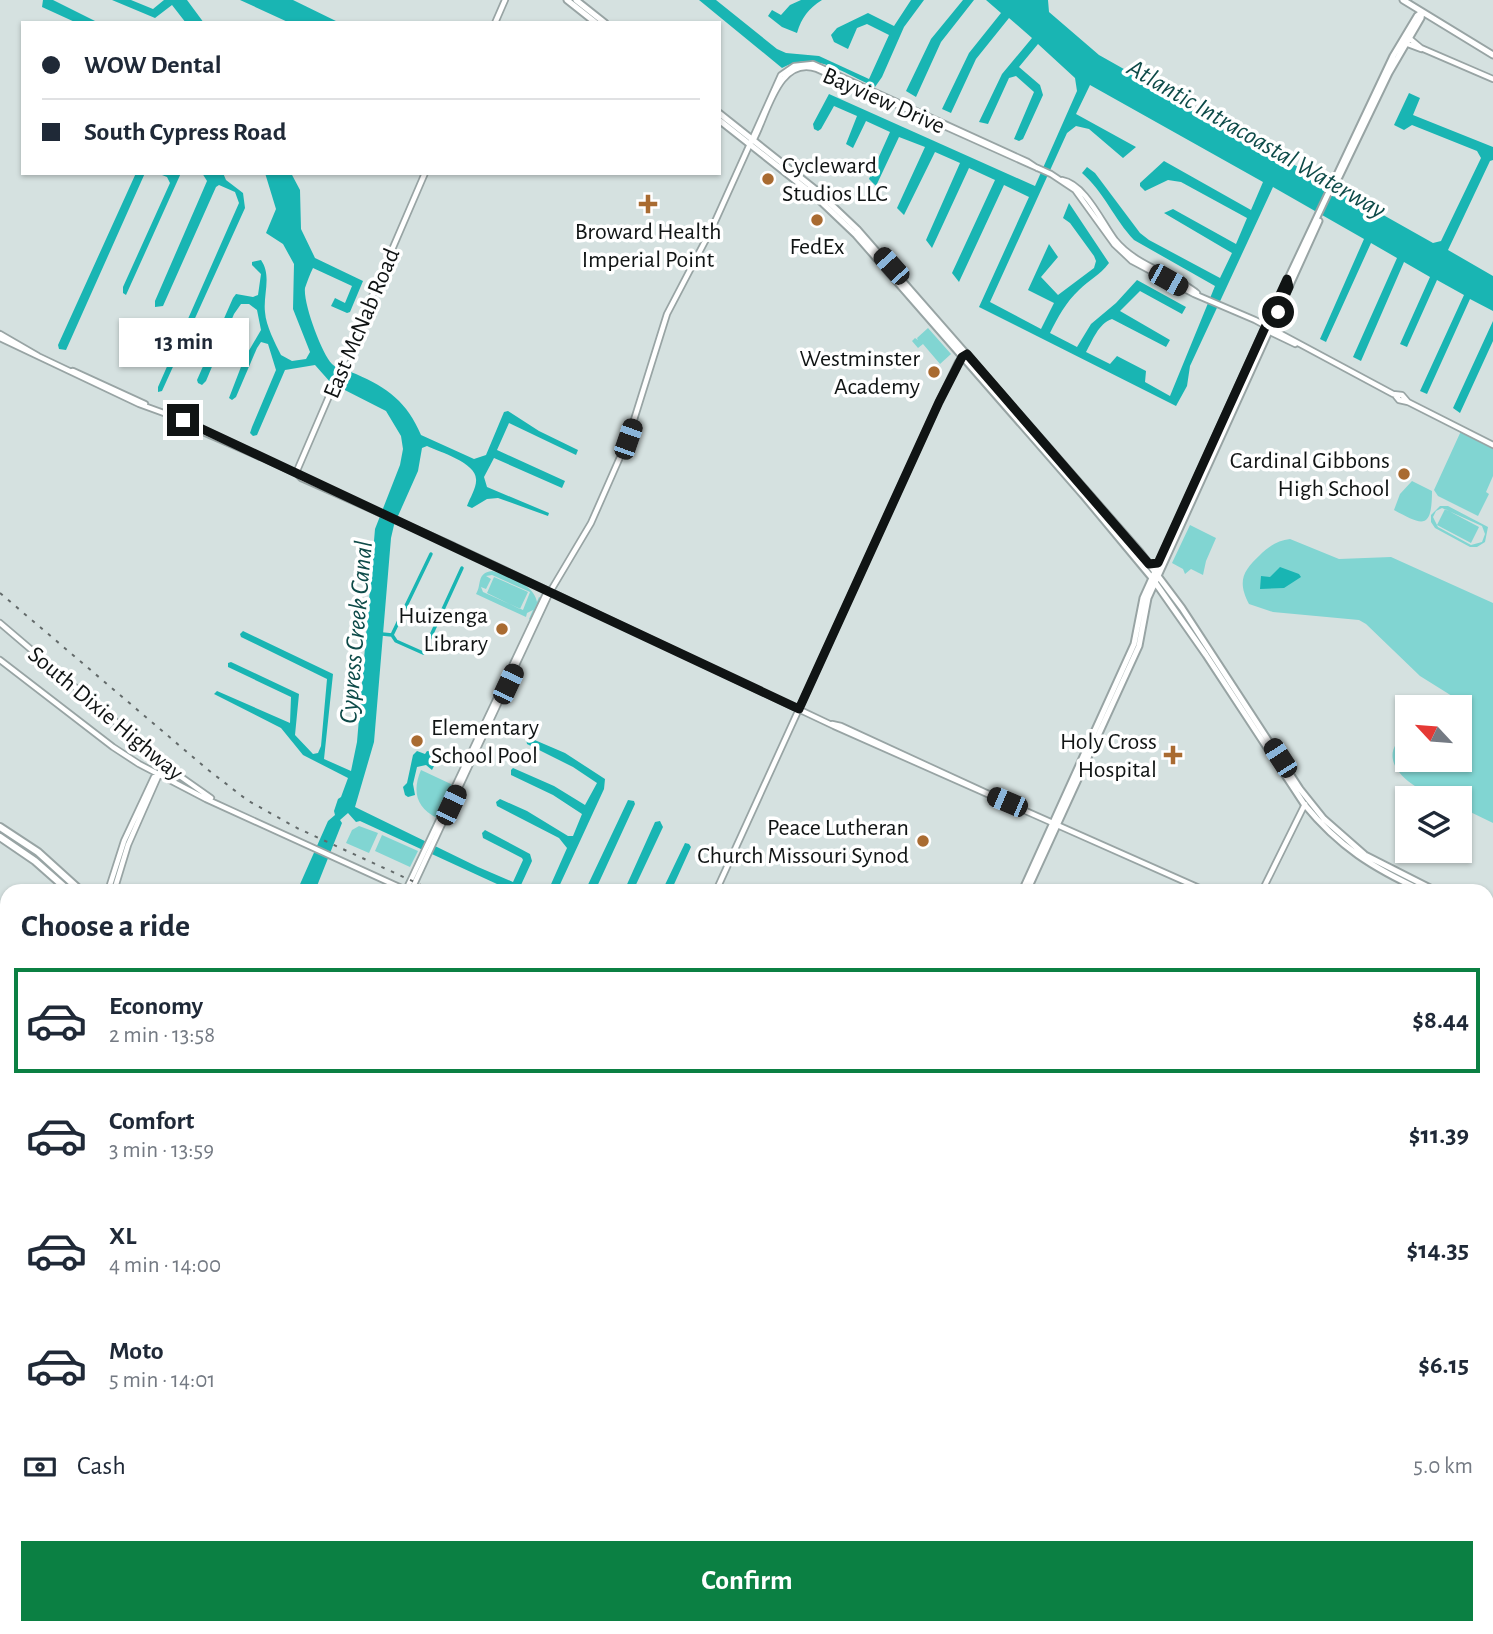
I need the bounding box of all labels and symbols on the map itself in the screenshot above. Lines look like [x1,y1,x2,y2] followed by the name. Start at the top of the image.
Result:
[1122,54,1390,224] water label: Atlantic Intracoastal Waterway
[819,63,948,139] street label: Bayview Drive
[782,154,888,206] place label: Cycleward Studios LLC
[760,171,776,187] marker: Cycleward Studios LLC
[638,194,658,214] marker: Broward Health Imperial Point
[809,212,825,228] marker: FedEx
[575,220,721,272] place label: Broward Health Imperial Point
[789,235,845,259] place label: FedEx
[870,243,913,289] car
[319,245,404,402] street label: East McNab Road
[1145,261,1192,299] car
[1262,296,1294,328] route start
[118,318,248,368] callout: 13 min
[800,347,920,399] place label: Westminster Academy
[926,364,942,380] marker: Westminster Academy
[167,404,199,436] route end
[612,416,645,462] car
[1230,449,1390,501] place label: Cardinal Gibbons High School
[1396,466,1412,482] marker: Cardinal Gibbons High School
[335,540,377,725] water label: Cypress Creek Canal
[398,604,488,656] place label: Huizenga Library
[494,621,510,637] marker: Huizenga Library
[23,642,187,785] street label: South Dixie Highway
[490,661,527,707] car
[1395,695,1472,772] north arrow
[431,716,539,768] place label: Elementary School Pool
[1060,730,1157,782] place label: Holy Cross Hospital
[409,733,425,749] marker: Elementary School Pool
[1260,735,1301,781] car
[1163,745,1183,765] marker: Holy Cross Hospital
[433,782,470,828] car
[984,784,1031,820] car
[697,816,909,868] place label: Peace Lutheran Church Missouri Synod
[915,833,931,849] marker: Peace Lutheran Church Missouri Synod

